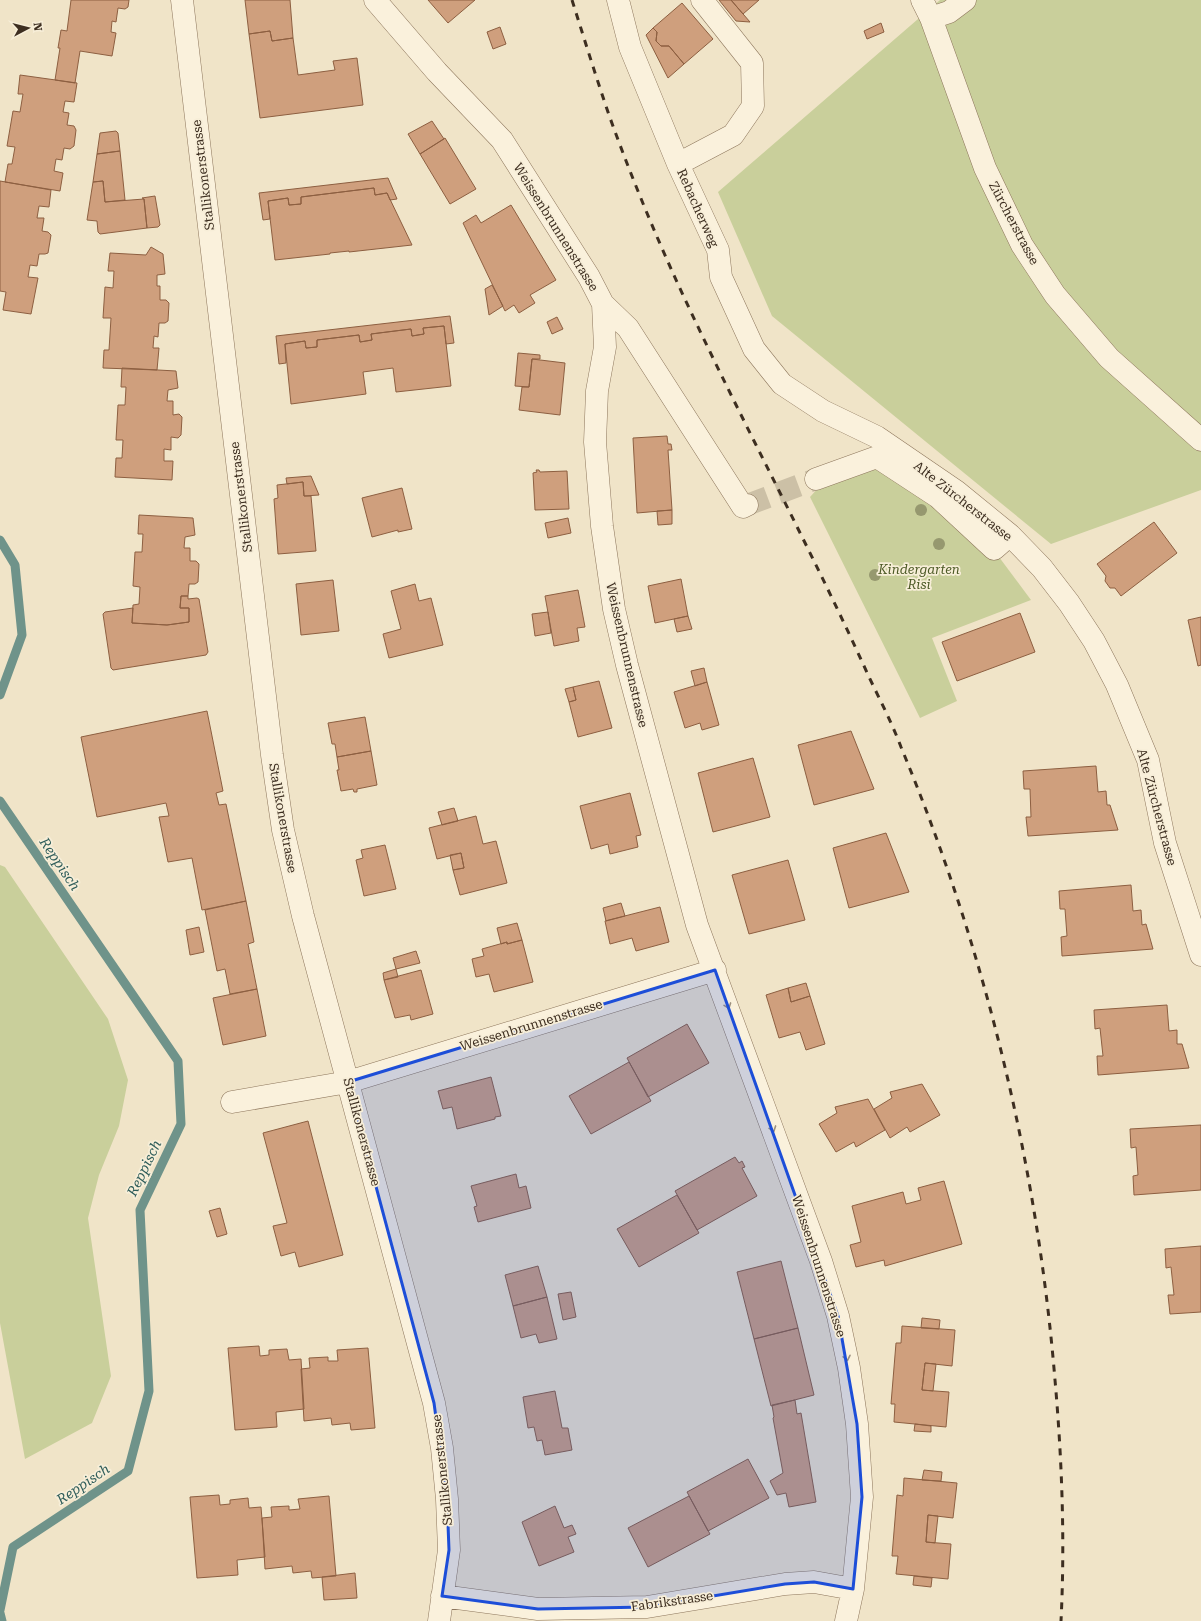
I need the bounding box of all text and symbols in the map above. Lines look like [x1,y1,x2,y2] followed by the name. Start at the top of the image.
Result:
[8,8,48,48] north arrow
[30,22,44,32] text: N
[189,119,217,231] street label: Stallikonerstrasse
[510,160,602,294] street label: Weissenbrunnenstrasse
[674,166,722,250] street label: Rebacherweg
[986,179,1042,267] street label: Zürcherstrasse
[227,441,255,553] street label: Stallikonerstrasse
[911,458,1015,544] street label: Alte Zürcherstrasse
[877,562,960,592] park label: Kindergarten Risi
[603,581,651,729] street label: Weissenbrunnenstrasse
[1134,747,1180,867] street label: Alte Zürcherstrasse
[266,762,300,874] street label: Stallikonerstrasse
[36,834,84,894] water label: Reppisch
[458,996,604,1054] street label: Weissenbrunnenstrasse
[724,1003,732,1010] one-way arrow
[340,1076,384,1188] street label: Stallikonerstrasse
[768,1125,776,1132] one-way arrow
[123,1137,165,1200] water label: Reppisch
[789,1193,849,1339] street label: Weissenbrunnenstrasse
[843,1355,851,1362] one-way arrow
[429,1414,455,1526] street label: Stallikonerstrasse
[53,1460,113,1508] water label: Reppisch
[630,1588,714,1614] street label: Fabrikstrasse

